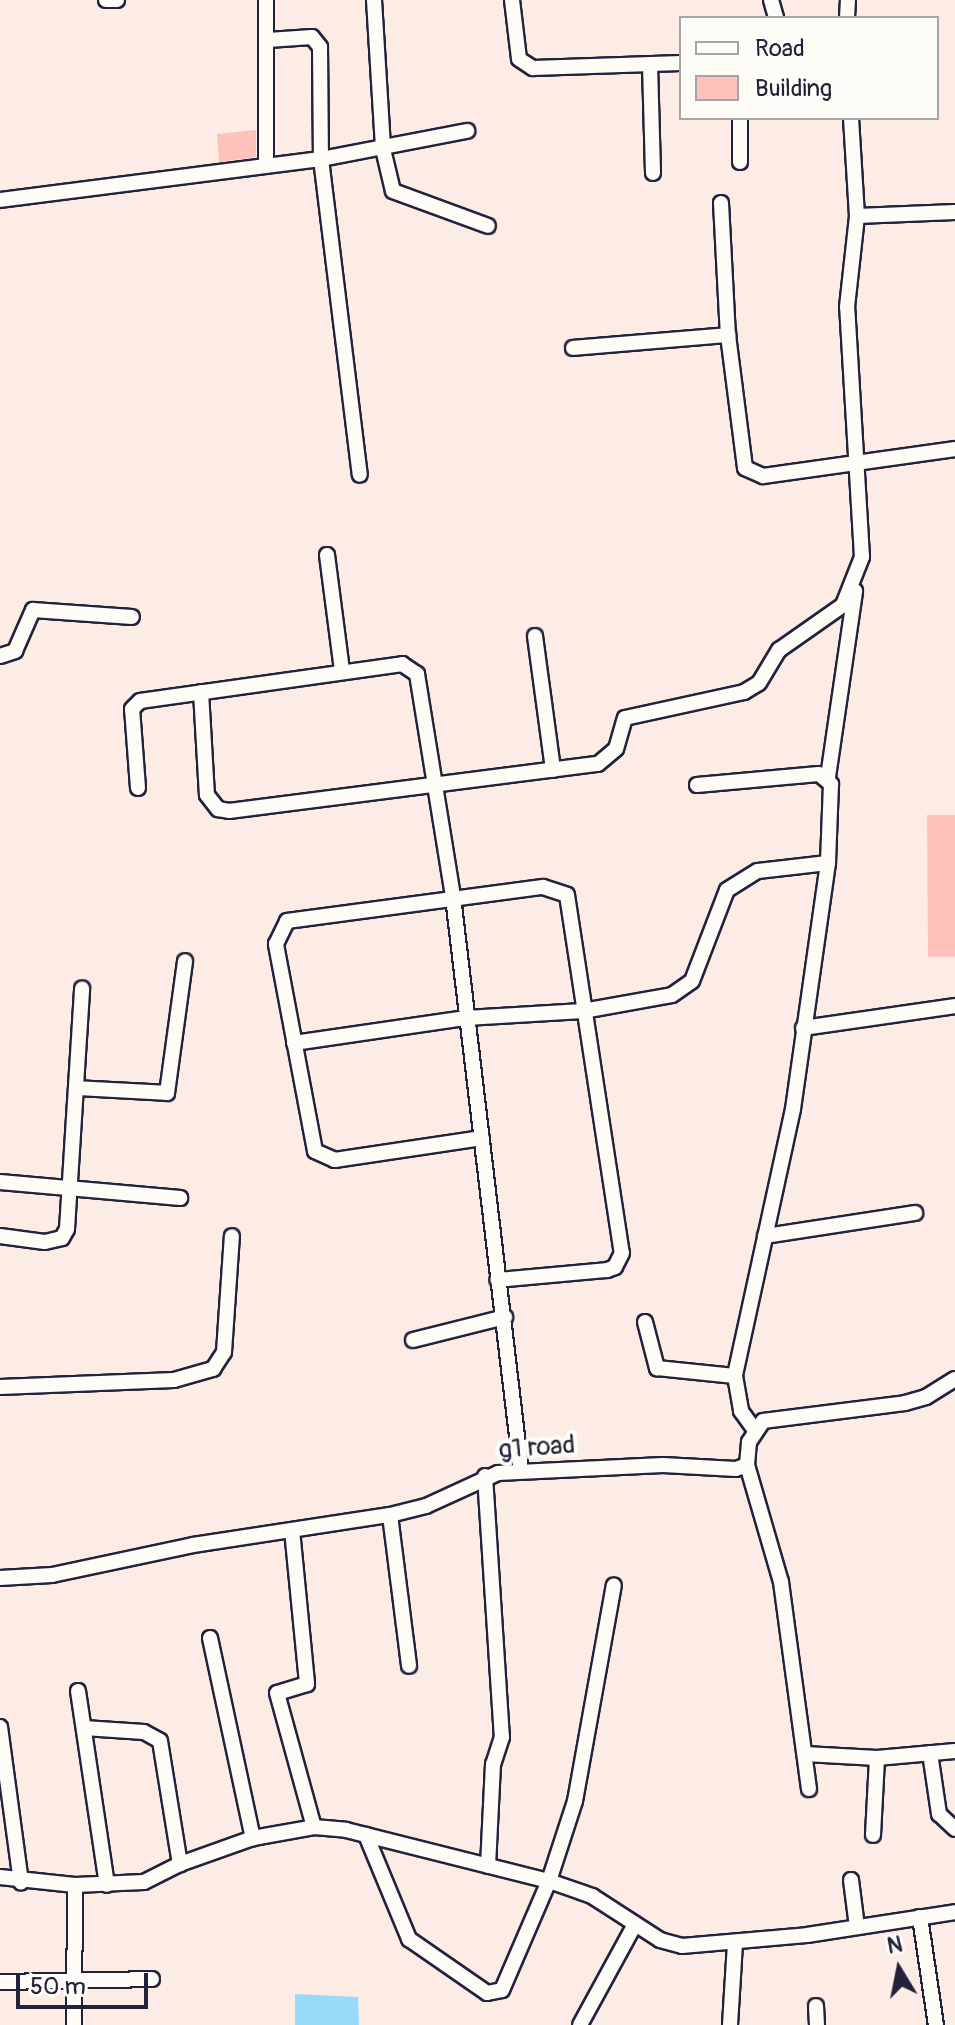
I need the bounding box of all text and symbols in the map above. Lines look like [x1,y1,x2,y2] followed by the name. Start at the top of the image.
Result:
[679,16,939,120] legend
[755,34,805,63] text: Road
[755,74,832,103] text: Building
[498,1430,576,1466] street label: g1 road
[859,1929,939,2009] north arrow
[885,1930,905,1960] text: N
[20,1957,152,2007] scale bar
[30,1972,86,2001] text: 50 m

